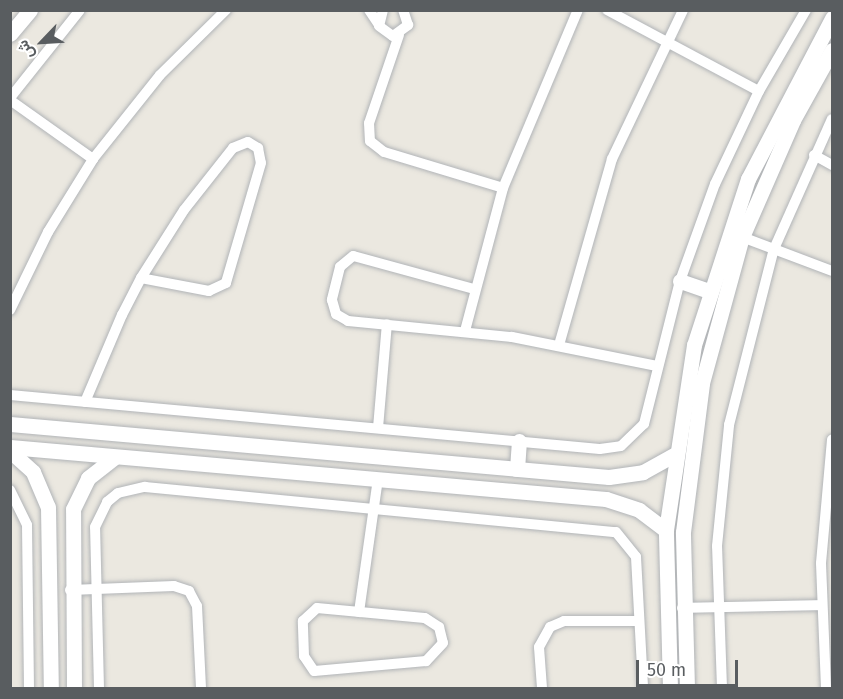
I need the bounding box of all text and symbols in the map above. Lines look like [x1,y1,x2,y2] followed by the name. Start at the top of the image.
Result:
[12,12,72,72] north arrow
[13,37,38,63] text: ش
[639,648,741,686] scale bar
[647,659,686,681] text: 50 m

